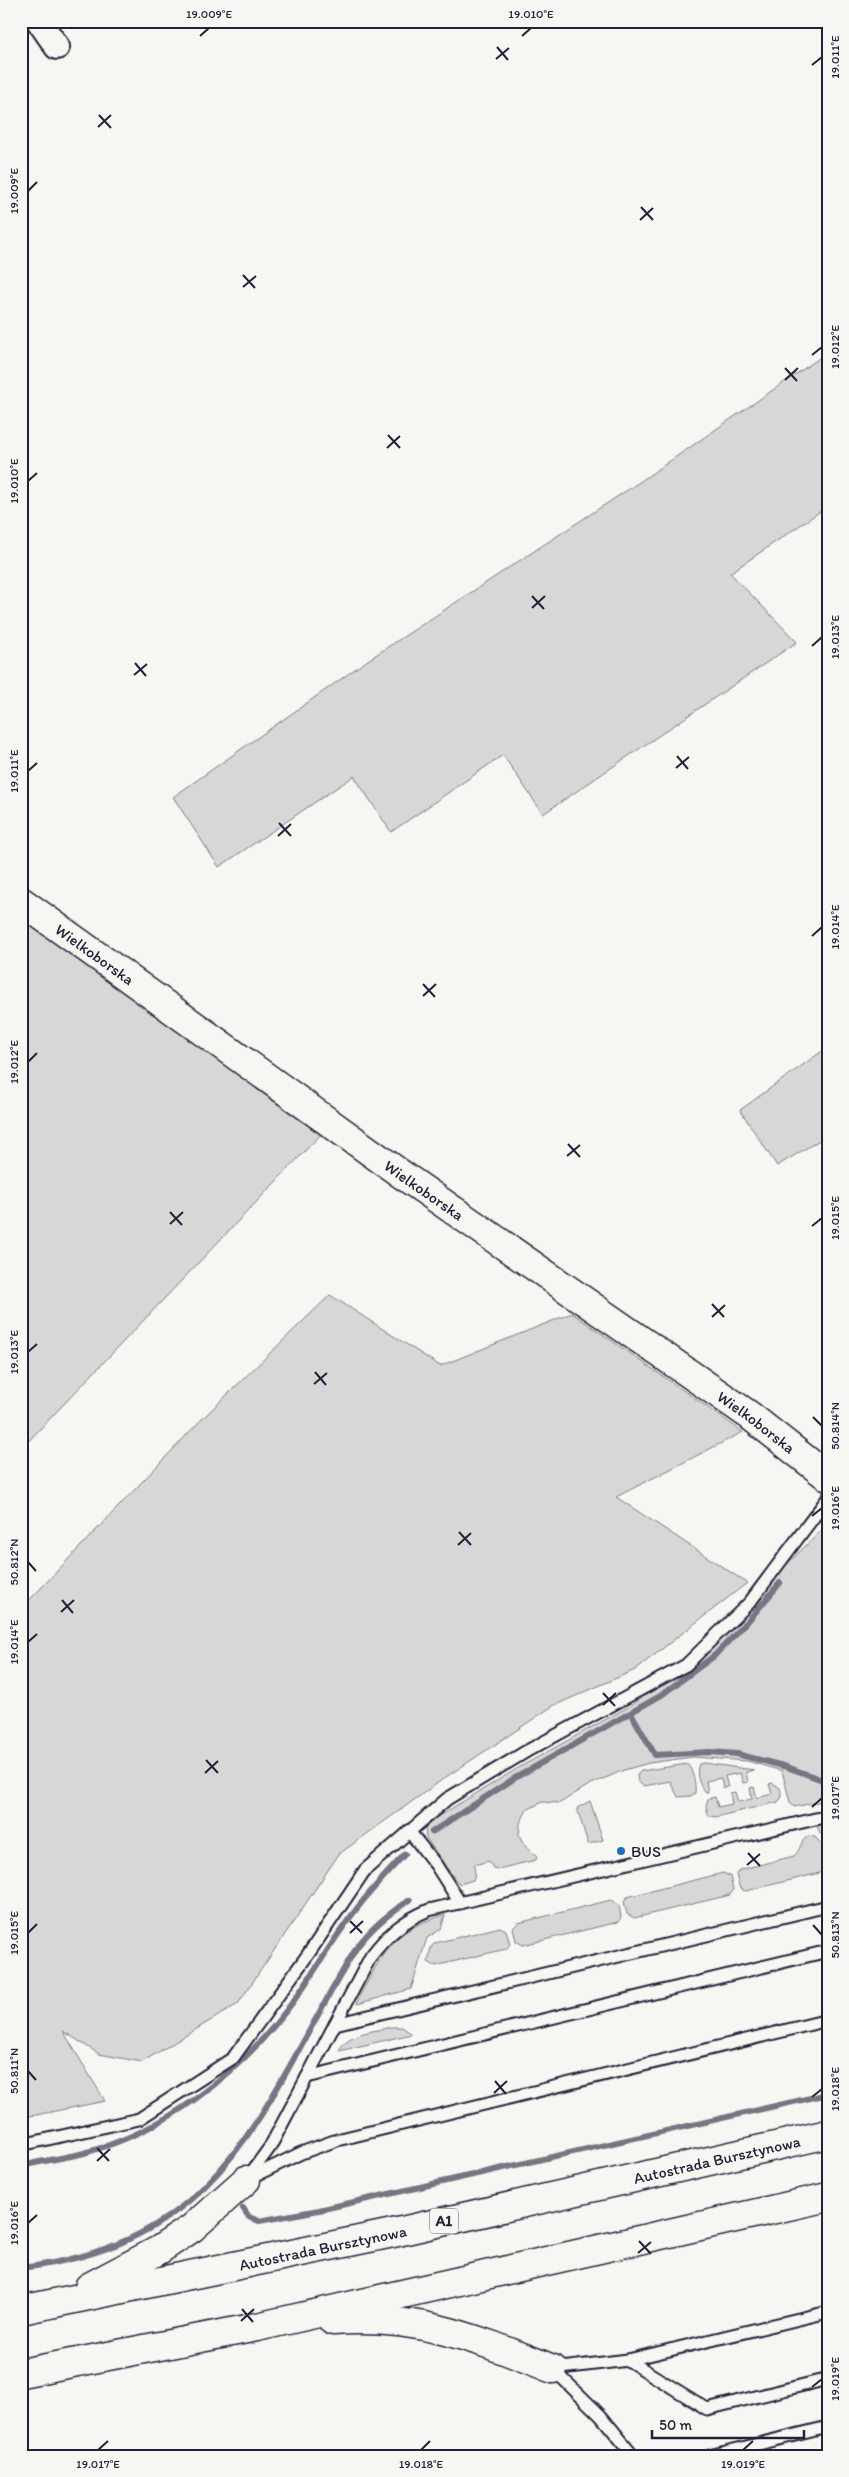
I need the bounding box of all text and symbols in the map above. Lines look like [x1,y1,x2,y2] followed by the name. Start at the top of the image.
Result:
[186,7,232,21] text: 19.009°E
[508,7,554,21] text: 19.010°E
[828,35,842,79] text: 19.011°E
[7,168,21,214] text: 19.009°E
[828,325,842,369] text: 19.012°E
[7,458,21,504] text: 19.010°E
[828,614,842,659] text: 19.013°E
[7,749,21,793] text: 19.011°E
[828,904,842,950] text: 19.014°E
[52,919,138,989] street label: Wielkoborska
[7,1040,21,1084] text: 19.012°E
[381,1156,468,1224] street label: Wielkoborska
[828,1196,842,1240] text: 19.015°E
[7,1329,21,1374] text: 19.013°E
[714,1386,799,1457] street label: Wielkoborska
[828,1402,842,1450] text: 50.814°N
[828,1485,842,1530] text: 19.016°E
[7,1539,21,1585] text: 50.812°N
[7,1619,21,1665] text: 19.014°E
[828,1776,842,1820] text: 19.017°E
[631,1842,661,1861] place label: BUS
[615,1845,627,1857] marker: BUS
[7,1911,21,1955] text: 19.015°E
[828,1912,842,1958] text: 50.813°N
[7,2048,21,2094] text: 50.811°N
[828,2066,842,2111] text: 19.018°E
[632,2131,802,2187] street label: Autostrada Bursztynowa
[7,2200,21,2245] text: 19.016°E
[430,2208,458,2234] road number: A1
[237,2221,408,2274] street label: Autostrada Bursztynowa
[828,2357,842,2401] text: 19.019°E
[652,2407,804,2439] scale bar
[659,2416,692,2434] text: 50 m
[76,2457,120,2471] text: 19.017°E
[399,2457,444,2471] text: 19.018°E
[721,2457,765,2471] text: 19.019°E

